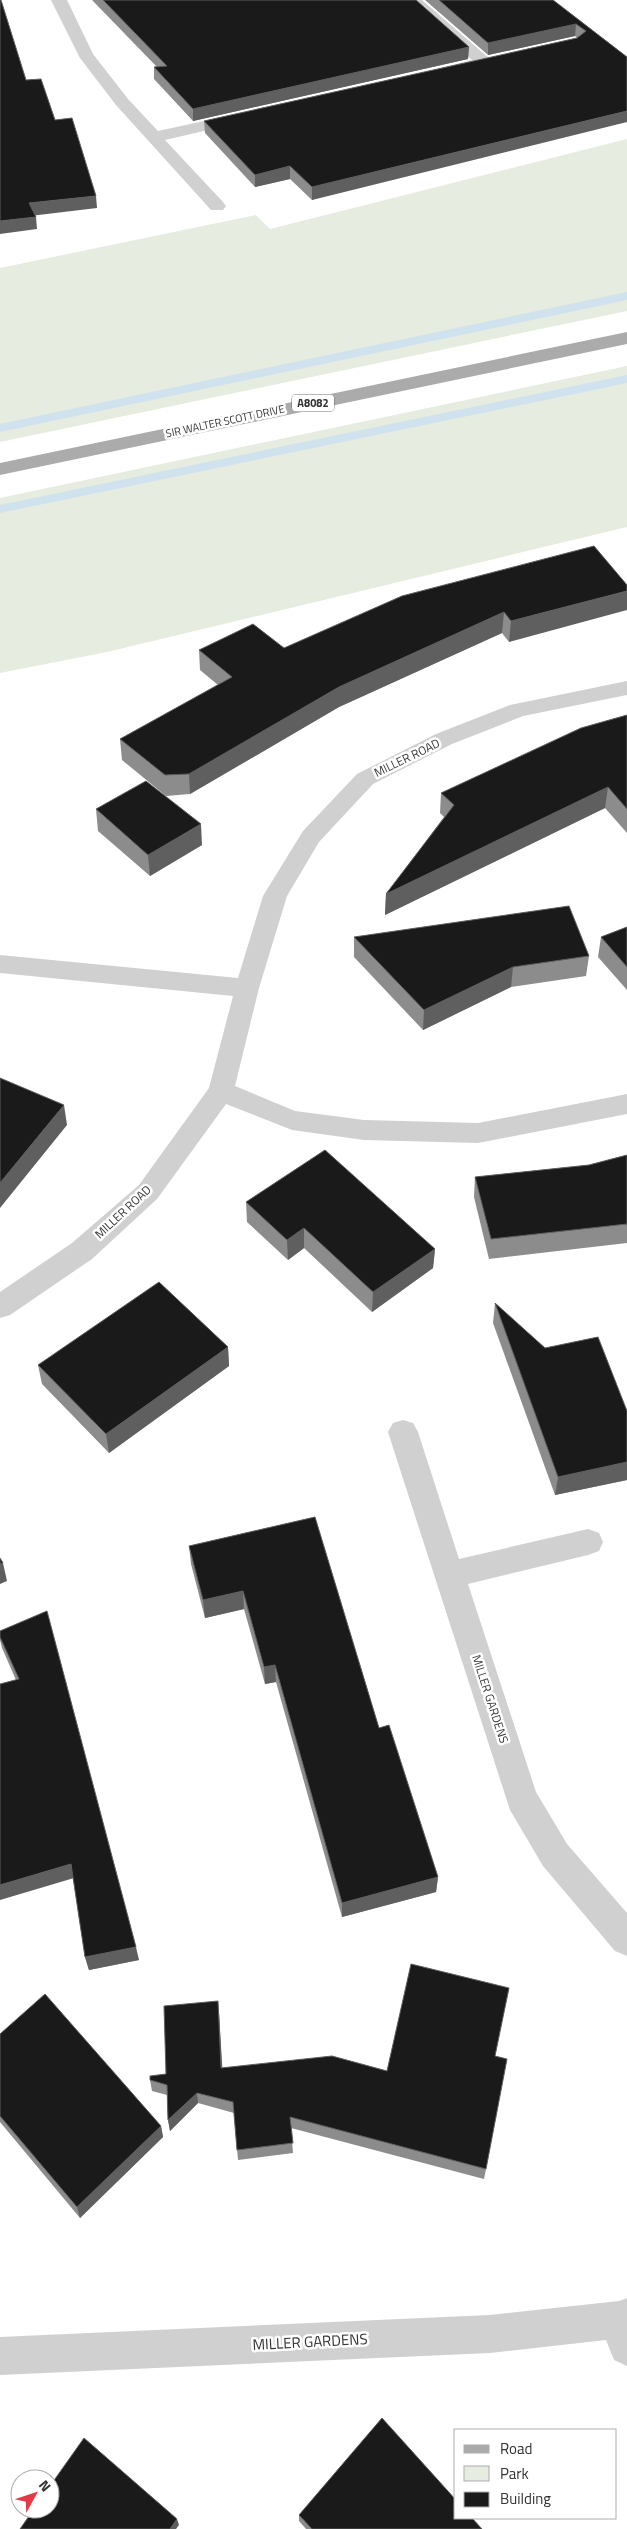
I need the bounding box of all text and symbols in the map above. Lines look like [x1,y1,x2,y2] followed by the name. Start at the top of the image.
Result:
[292,394,334,412] road number: A8082
[164,401,286,441] street label: SIR WALTER SCOTT DRIVE
[371,733,443,782] street label: MILLER ROAD
[90,1180,155,1243] street label: MILLER ROAD
[467,1652,514,1746] street label: MILLER GARDENS
[252,2327,368,2356] street label: MILLER GARDENS
[454,2429,617,2519] legend
[500,2437,532,2460] text: Road
[500,2462,529,2485] text: Park
[10,2469,60,2519] north arrow
[34,2475,57,2496] text: N
[500,2487,551,2510] text: Building

